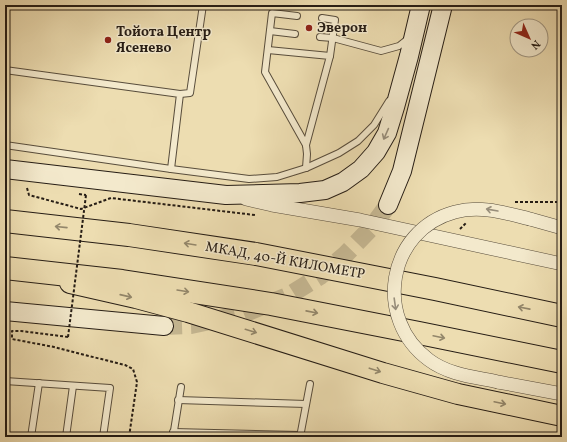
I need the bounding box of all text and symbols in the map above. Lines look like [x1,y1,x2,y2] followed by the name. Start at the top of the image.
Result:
[509,18,549,58] north arrow
[317,19,367,38] place label: Эверон
[116,23,211,58] place label: Тойота Центр Ясенево
[304,23,314,33] marker: Эверон
[103,35,113,45] marker: Тойота Центр Ясенево
[527,36,543,52] text: N
[382,127,389,139] one-way arrow
[486,206,499,214] one-way arrow
[55,223,68,231] one-way arrow
[204,237,366,284] street label: МКАД, 40-Й КИЛОМЕТР
[184,240,197,248] one-way arrow
[176,287,189,295] one-way arrow
[119,292,132,300] one-way arrow
[391,298,399,311] one-way arrow
[518,304,531,312] one-way arrow
[305,309,318,317] one-way arrow
[244,328,257,335] one-way arrow
[432,333,445,341] one-way arrow
[368,367,380,375] one-way arrow
[494,399,507,407] one-way arrow

